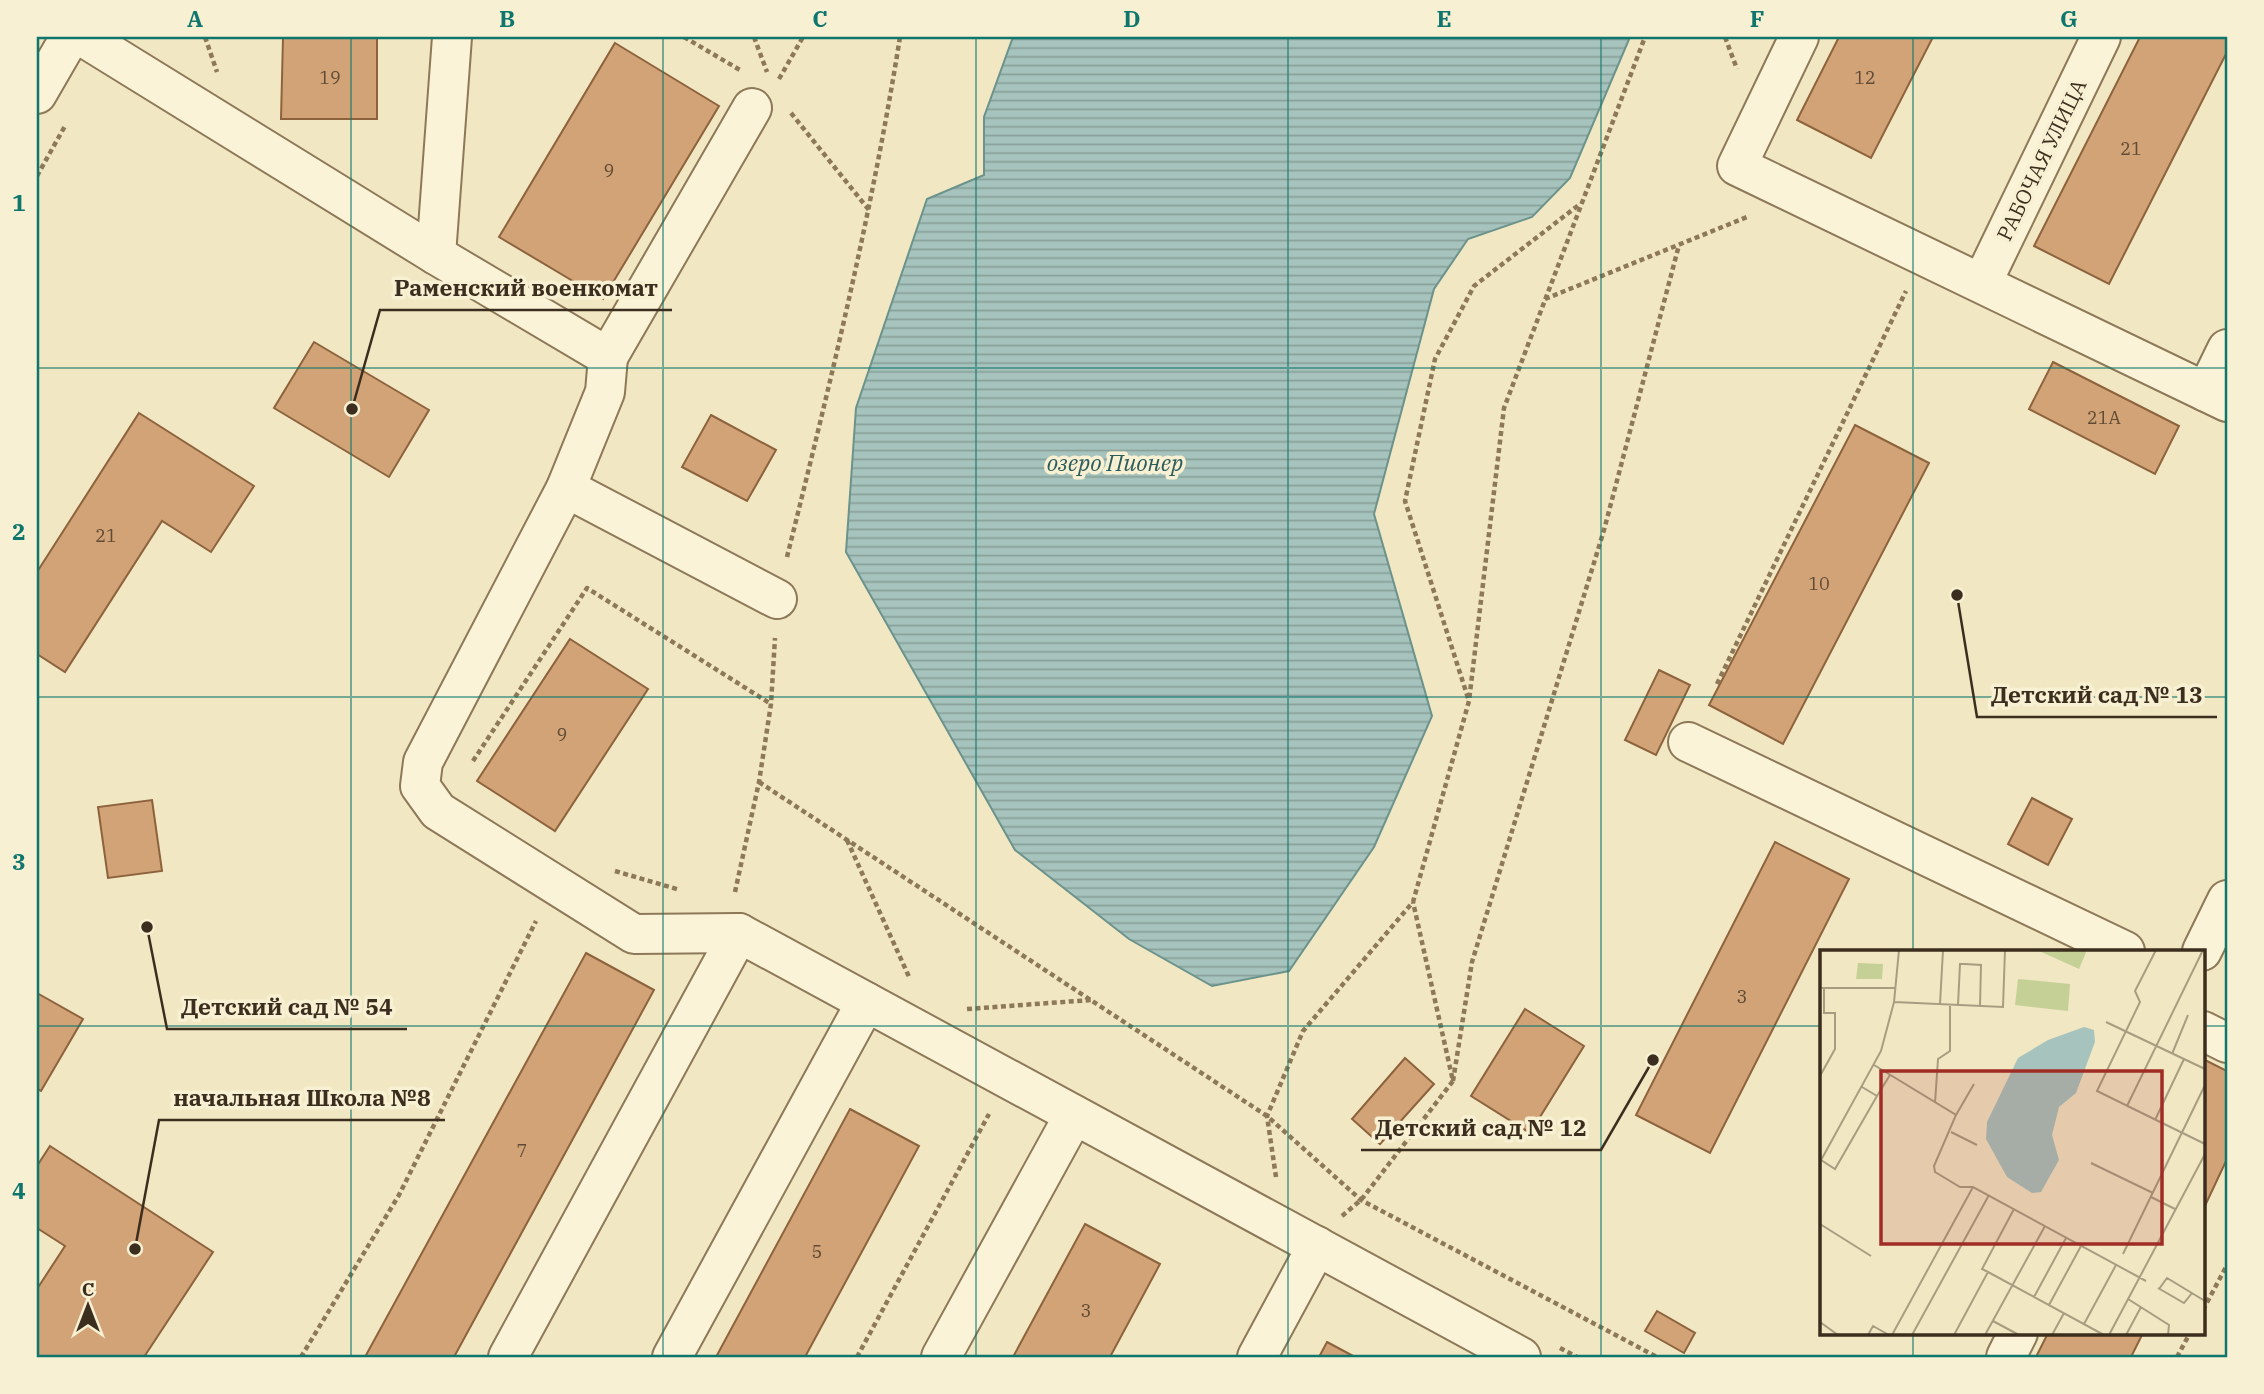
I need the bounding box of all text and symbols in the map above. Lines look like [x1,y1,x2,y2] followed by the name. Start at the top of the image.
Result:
[187,3,203,33] text: A
[499,3,515,33] text: B
[812,3,828,33] text: C
[1123,3,1141,33] text: D
[1436,3,1452,33] text: E
[1750,3,1764,33] text: F
[2060,3,2078,33] text: G
[319,66,341,89] house number: 19
[1854,66,1876,89] house number: 12
[1990,74,2093,245] street label: РАБОЧАЯ УЛИЦА
[2120,137,2142,160] house number: 21
[604,159,614,182] house number: 9
[12,187,26,217] text: 1
[380,266,672,310] callout: Раменский военкомат
[394,272,658,302] text: Раменский военкомат
[2087,406,2122,429] house number: 21А
[1047,447,1183,477] water label: озеро Пионер
[12,516,26,546] text: 2
[95,524,117,547] house number: 21
[1808,572,1830,595] house number: 10
[1977,673,2217,717] callout: Детский сад № 13
[1991,679,2203,709] text: Детский сад № 13
[557,723,567,746] house number: 9
[12,846,26,876] text: 3
[1820,950,2204,1334] inset map
[167,985,407,1029] callout: Детский сад № 54
[1737,985,1747,1008] house number: 3
[181,991,393,1021] text: Детский сад № 54
[159,1076,445,1120] callout: начальная Школа №8
[173,1082,431,1112] text: начальная Школа №8
[1361,1106,1601,1150] callout: Детский сад № 12
[1375,1112,1587,1142] text: Детский сад № 12
[517,1139,527,1162] house number: 7
[12,1175,26,1205] text: 4
[812,1240,822,1263] house number: 5
[52,1272,122,1342] north arrow
[82,1277,94,1301] text: С
[1081,1299,1091,1322] house number: 3

